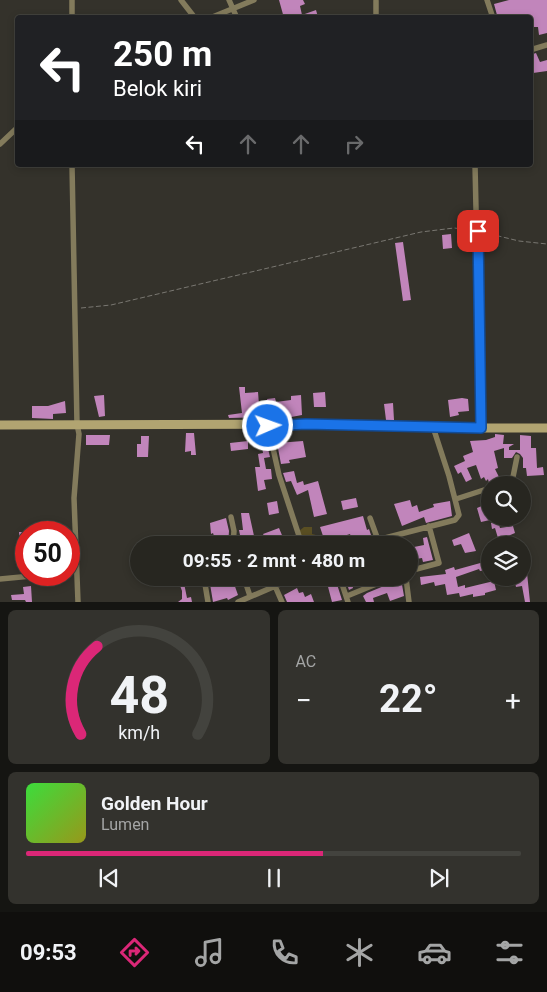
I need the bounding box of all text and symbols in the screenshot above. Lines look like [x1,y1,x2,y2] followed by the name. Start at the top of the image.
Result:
[113,34,212,75] text: 250 m
[30,35,95,100] icon: left
[113,76,202,101] text: Belok kiri
[181,130,209,158] icon: left
[234,130,262,158] icon: ahead
[287,130,315,158] icon: ahead
[340,130,368,158] icon: right
[457,210,499,252] pin
[464,217,492,245] icon: arrive
[241,399,293,451] position arrow
[481,476,531,586] map controls
[481,476,531,526] button: search
[15,521,80,586] speed limit sign: 50
[481,536,531,586] button: layers
[183,549,365,572] text: 09:55 · 2 mnt · 480 m
[296,652,316,671] text: AC
[109,665,169,726] text: 48
[379,677,438,721] text: 22°
[296,684,312,717] text: −
[505,684,521,717] text: +
[118,722,160,743] text: km/h
[101,792,208,815] text: Golden Hour
[101,815,149,834] text: Lumen
[95,864,123,892] icon: previous
[260,864,288,892] icon: pause
[425,864,453,892] icon: next
[117,935,152,970] icon: directions
[192,935,227,970] icon: music
[267,935,302,970] icon: phone
[342,935,377,970] icon: climate
[417,935,452,970] icon: car
[492,935,527,970] icon: filters
[20,940,77,965] text: 09:53

